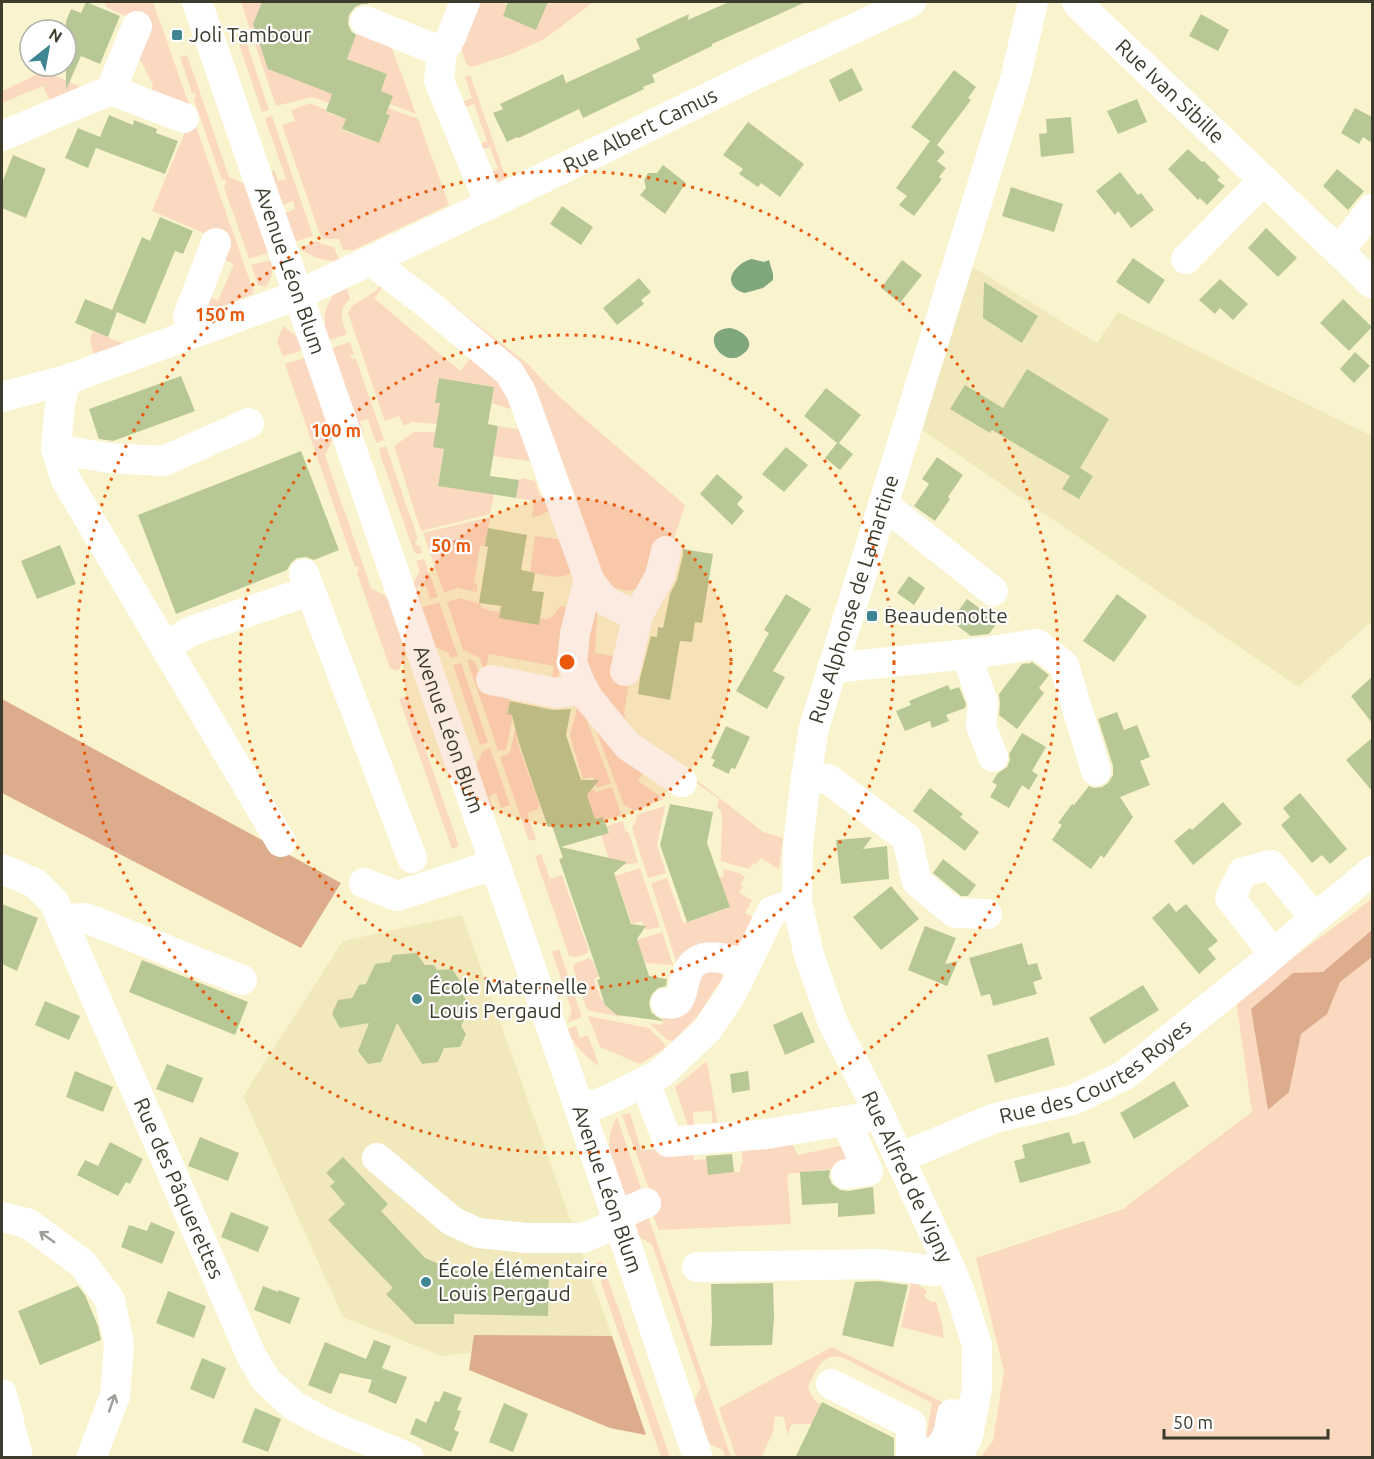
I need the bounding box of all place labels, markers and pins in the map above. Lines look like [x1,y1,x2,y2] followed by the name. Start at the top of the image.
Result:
[189,22,311,46] place label: Joli Tambour
[170,28,184,42] marker: Joli Tambour
[884,603,1008,627] place label: Beaudenotte
[865,609,879,623] marker: Beaudenotte
[557,652,577,672] centre of rings
[429,974,588,1022] place label: École Maternelle Louis Pergaud
[410,992,424,1006] marker: École Maternelle Louis Pergaud
[438,1257,608,1305] place label: École Élémentaire Louis Pergaud
[419,1275,433,1289] marker: École Élémentaire Louis Pergaud

